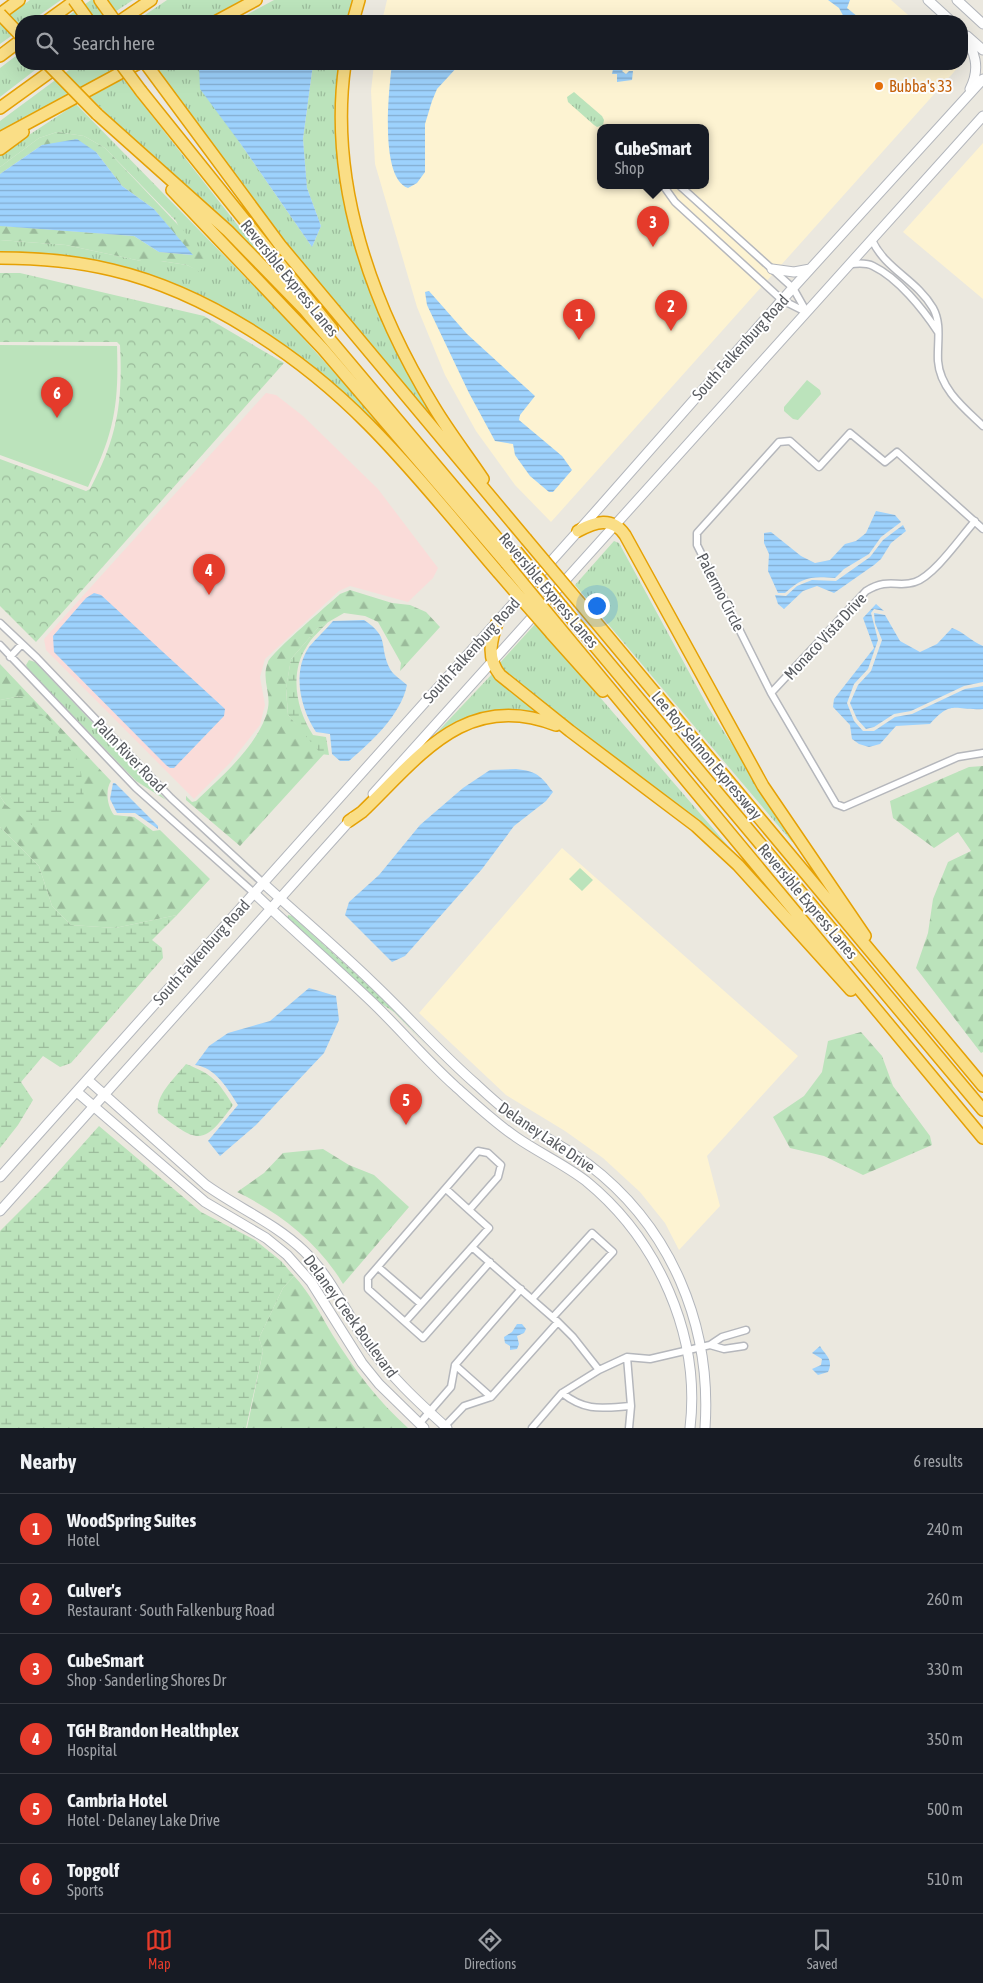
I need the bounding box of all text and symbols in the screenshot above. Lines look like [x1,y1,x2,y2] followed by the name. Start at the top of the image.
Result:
[15,15,968,70] search box
[33,29,61,57] icon: search
[73,32,155,54] text: Search here
[889,77,952,95] place label: Bubba's 33
[873,80,885,92] marker: Bubba's 33
[597,124,709,189] popup
[615,137,691,159] text: CubeSmart
[615,159,644,177] text: Shop
[637,206,669,247] pin: 3
[237,216,343,341] street label: Reversible Express Lanes
[655,290,687,331] pin: 2
[688,291,793,404] street label: South Falkenburg Road
[563,299,595,340] pin: 1
[41,377,73,418] pin: 6
[495,529,603,652] street label: Reversible Express Lanes
[694,550,748,634] street label: Palermo Circle
[193,554,225,595] pin: 4
[780,589,870,683] street label: Monaco Vista Drive
[584,593,610,619] your location
[419,594,524,707] street label: South Falkenburg Road
[647,687,766,824] street label: Lee Roy Selmon Expressway
[90,714,170,796] street label: Palm River Road
[754,840,862,963] street label: Reversible Express Lanes
[149,896,254,1009] street label: South Falkenburg Road
[390,1084,422,1125] pin: 5
[495,1098,599,1177] street label: Delaney Lake Drive
[300,1251,402,1381] street label: Delaney Creek Boulevard
[20,1449,76,1473] text: Nearby
[913,1452,963,1470] text: 6 results
[67,1509,196,1531] text: WoodSpring Suites
[32,1520,40,1538] text: 1
[927,1520,963,1538] text: 240 m
[67,1531,100,1549] text: Hotel
[67,1579,121,1601] text: Culver's
[32,1590,40,1608] text: 2
[927,1590,963,1608] text: 260 m
[67,1601,275,1619] text: Restaurant · South Falkenburg Road
[67,1649,144,1671] text: CubeSmart
[32,1660,40,1678] text: 3
[927,1660,963,1678] text: 330 m
[67,1671,226,1689] text: Shop · Sanderling Shores Dr
[67,1719,239,1741] text: TGH Brandon Healthplex
[32,1730,40,1748] text: 4
[927,1730,963,1748] text: 350 m
[67,1741,117,1759] text: Hospital
[67,1789,167,1811] text: Cambria Hotel
[32,1800,40,1818] text: 5
[927,1800,963,1818] text: 500 m
[67,1811,220,1829] text: Hotel · Delaney Lake Drive
[67,1859,119,1881] text: Topgolf
[32,1870,40,1888] text: 6
[927,1870,963,1888] text: 510 m
[67,1881,104,1899] text: Sports
[145,1926,173,1972] tab: Map
[464,1926,516,1972] tab: Directions
[807,1926,838,1972] tab: Saved

